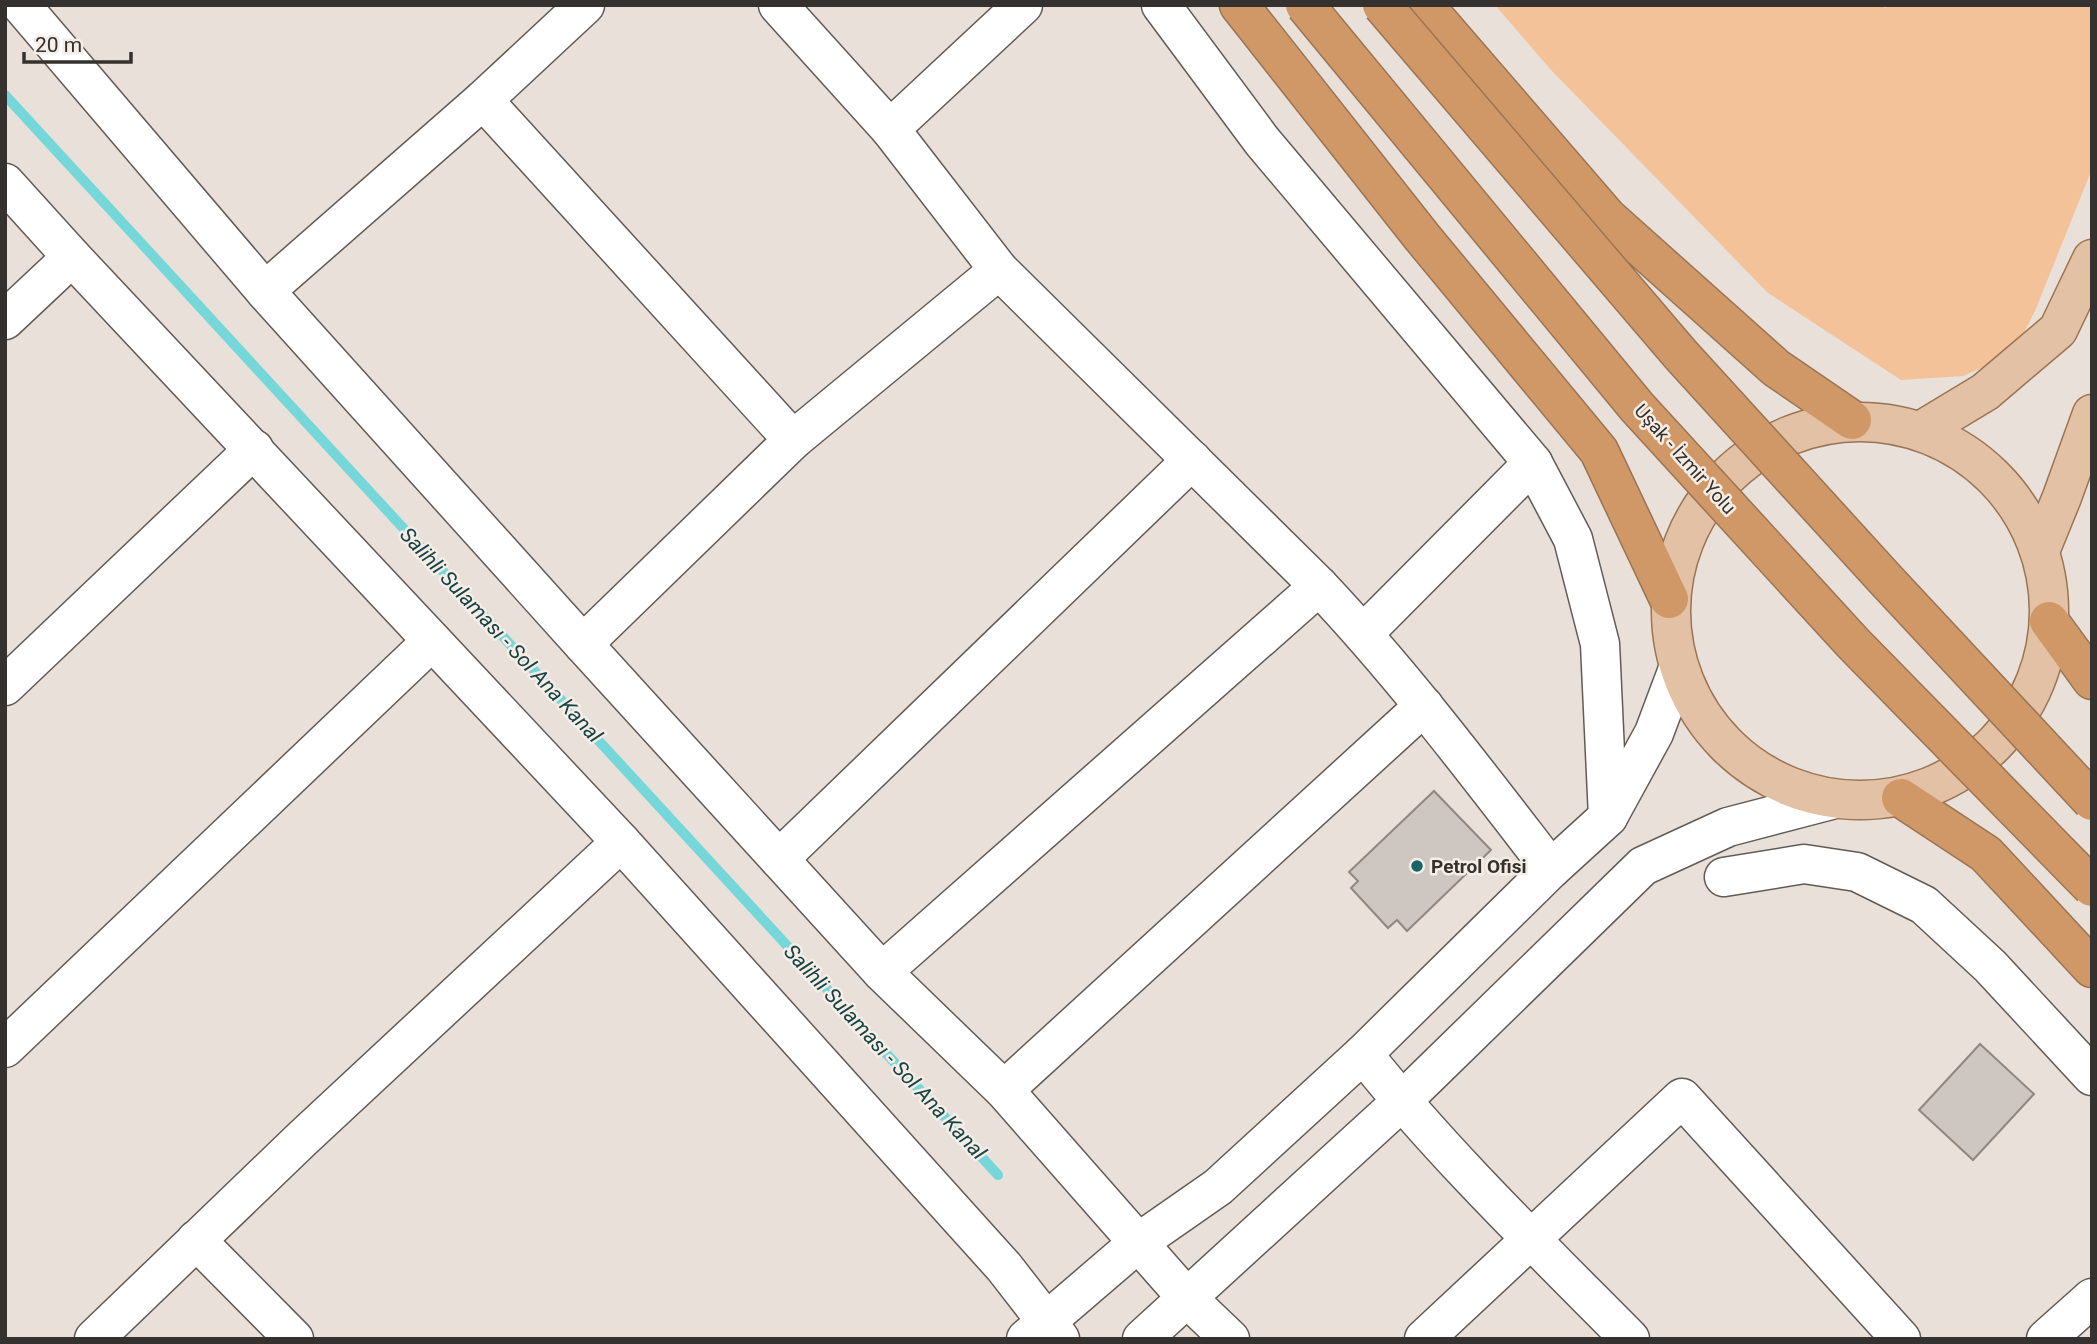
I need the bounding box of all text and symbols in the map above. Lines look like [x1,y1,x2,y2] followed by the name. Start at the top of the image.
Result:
[24,21,131,65] scale bar
[35,33,82,57] text: 20 m
[1629,399,1741,519] street label: Uşak - İzmir Yolu
[395,523,608,748] water label: Salihli Sulaması - Sol Ana Kanal
[1431,855,1526,878] place label: Petrol Ofisi
[1409,858,1425,874] marker: Petrol Ofisi
[779,940,992,1165] water label: Salihli Sulaması - Sol Ana Kanal

